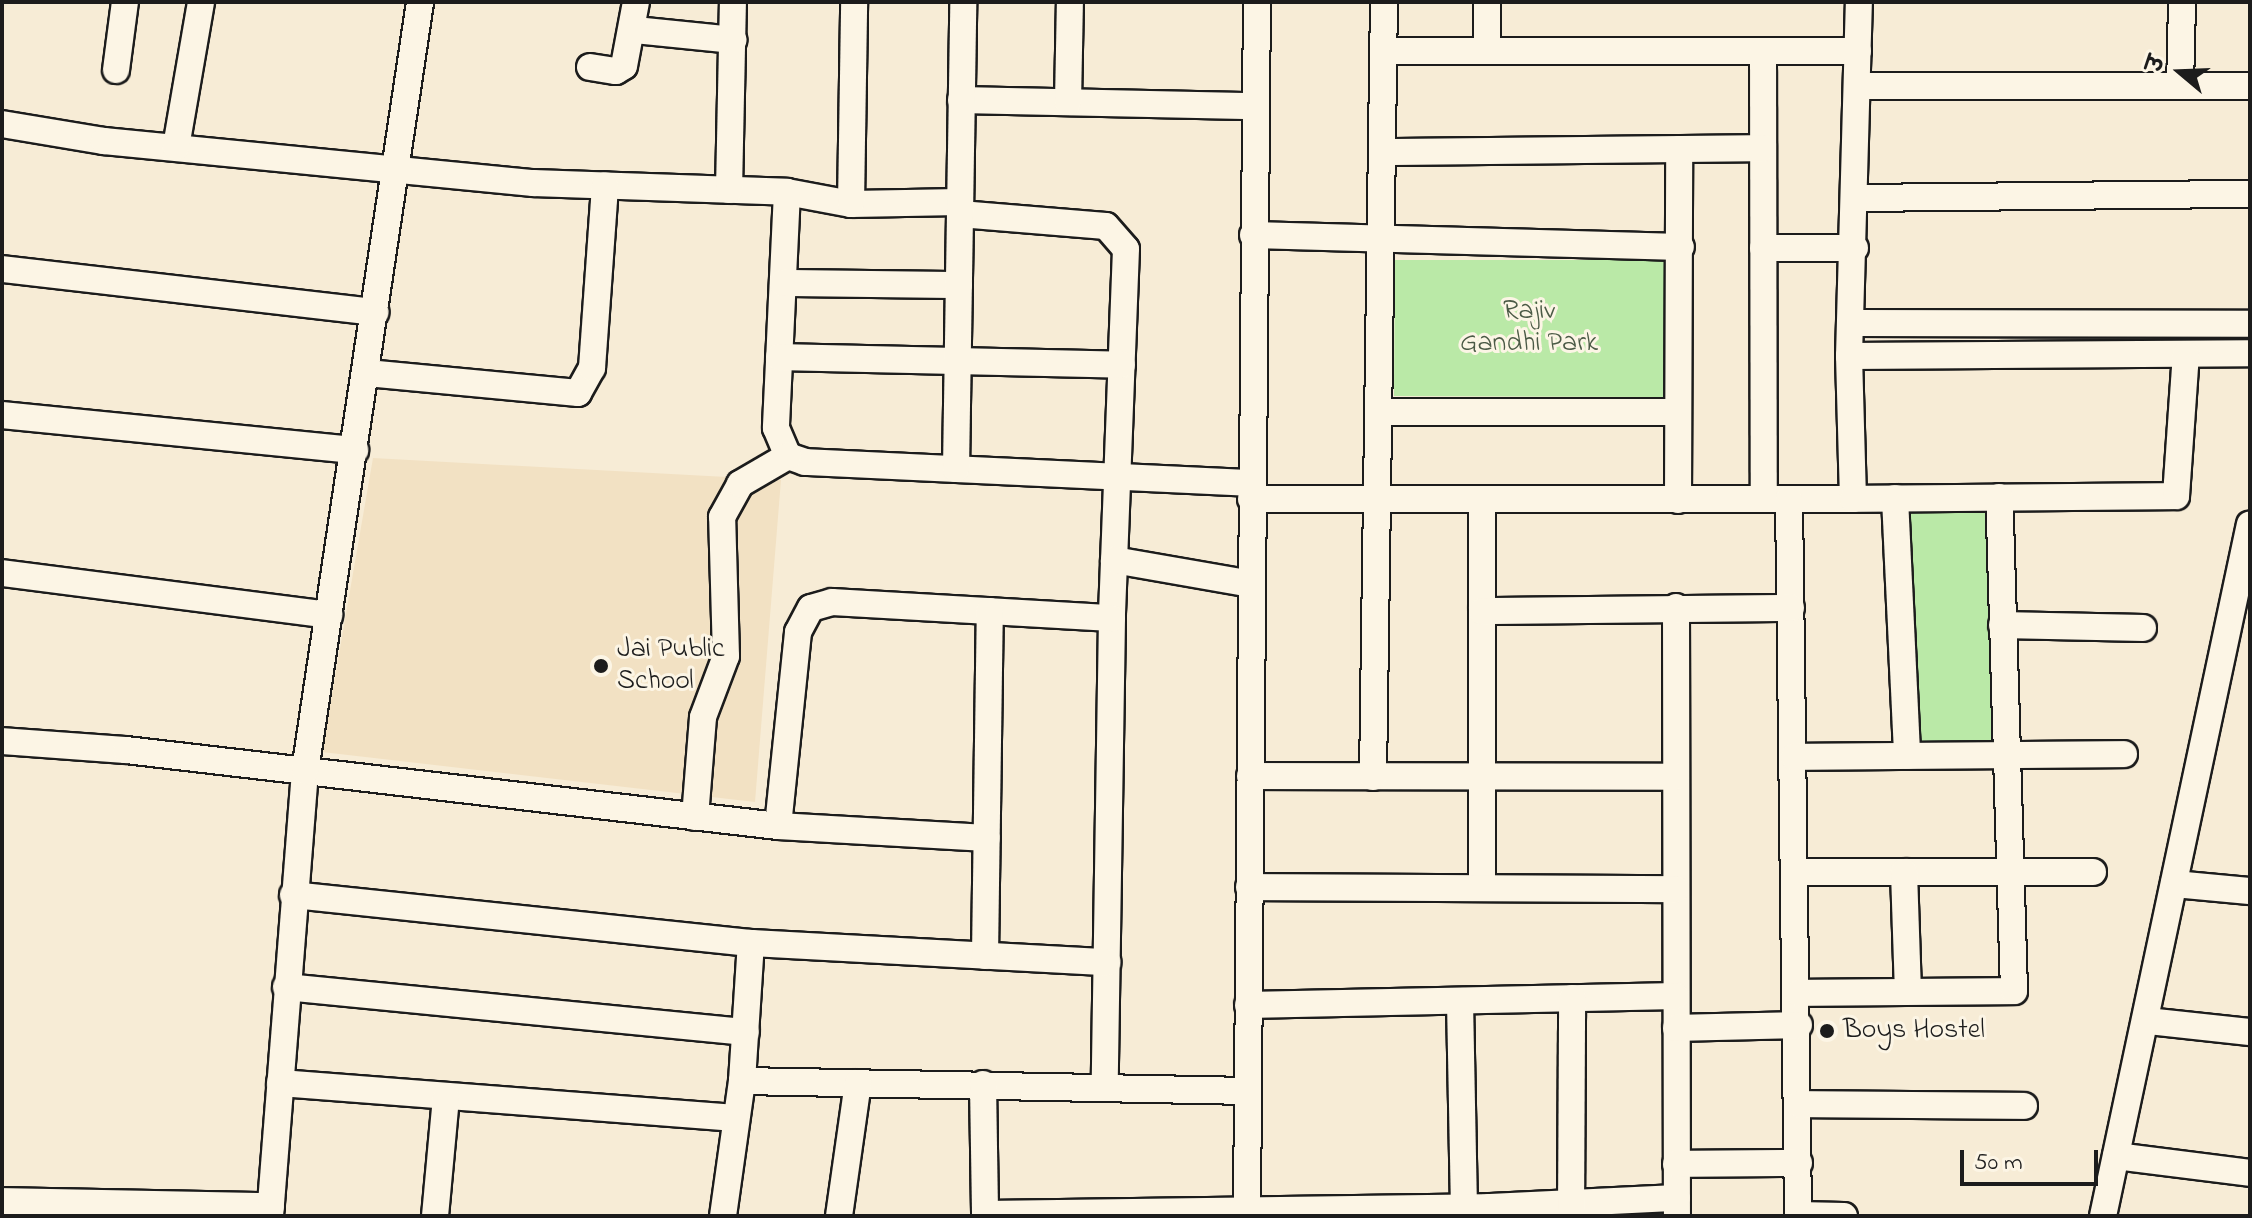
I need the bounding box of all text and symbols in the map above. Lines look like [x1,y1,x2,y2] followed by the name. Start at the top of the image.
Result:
[2140,32,2220,112] north arrow
[2140,52,2175,76] text: उ
[1460,295,1598,361] park label: Rajiv Gandhi Park
[617,633,724,699] place label: Jai Public School
[592,657,610,675] marker: Jai Public School
[1843,1014,1985,1048] place label: Boys Hostel
[1818,1022,1836,1040] marker: Boys Hostel
[1964,1134,2102,1184] scale bar
[1974,1146,2023,1181] text: 50 m

